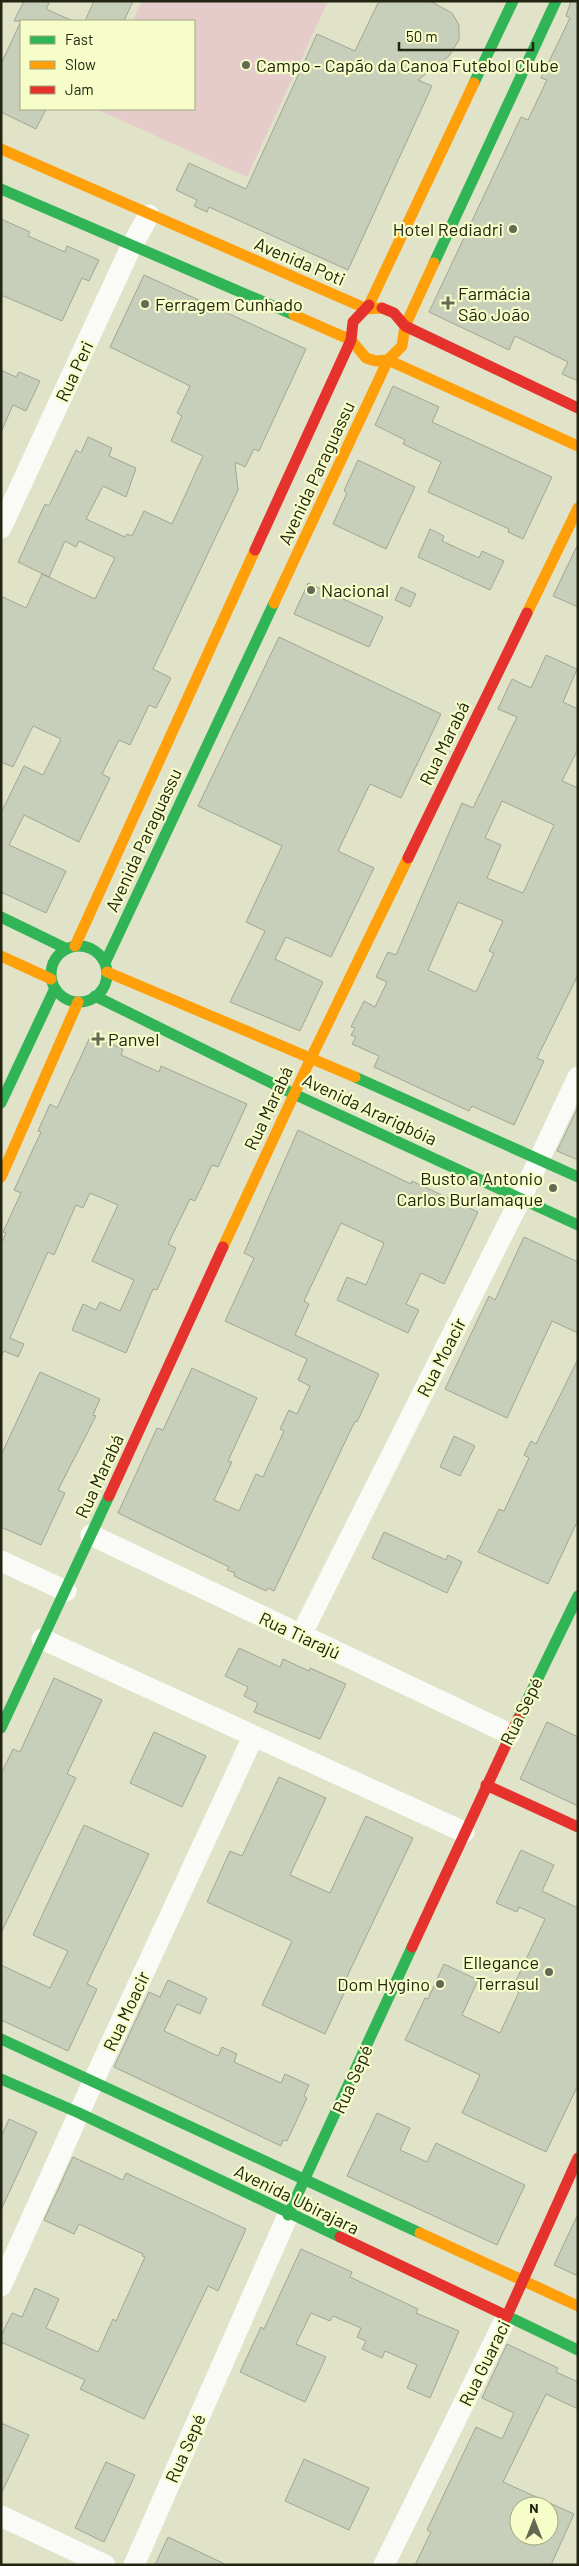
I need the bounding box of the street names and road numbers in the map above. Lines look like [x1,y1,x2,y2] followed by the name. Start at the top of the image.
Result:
[251,232,349,290] street label: Avenida Poti
[50,337,98,405] street label: Rua Peri
[273,398,359,548] street label: Avenida Paraguassu
[414,698,474,788] street label: Rua Marabá
[100,765,186,915] street label: Avenida Paraguassu
[239,1062,297,1154] street label: Rua Marabá
[299,1068,441,1150] street label: Avenida Ararigbóia
[412,1313,470,1400] street label: Rua Moacir
[70,1430,128,1522] street label: Rua Marabá
[256,1607,344,1663] street label: Rua Tiarajú
[495,1673,547,1749] street label: Rua Sepé
[98,1967,154,2055] street label: Rua Moacir
[327,2041,377,2117] street label: Rua Sepé
[231,2159,363,2239] street label: Avenida Ubirajara
[454,2316,514,2410] street label: Rua Guaraci
[160,2410,210,2486] street label: Rua Sepé

